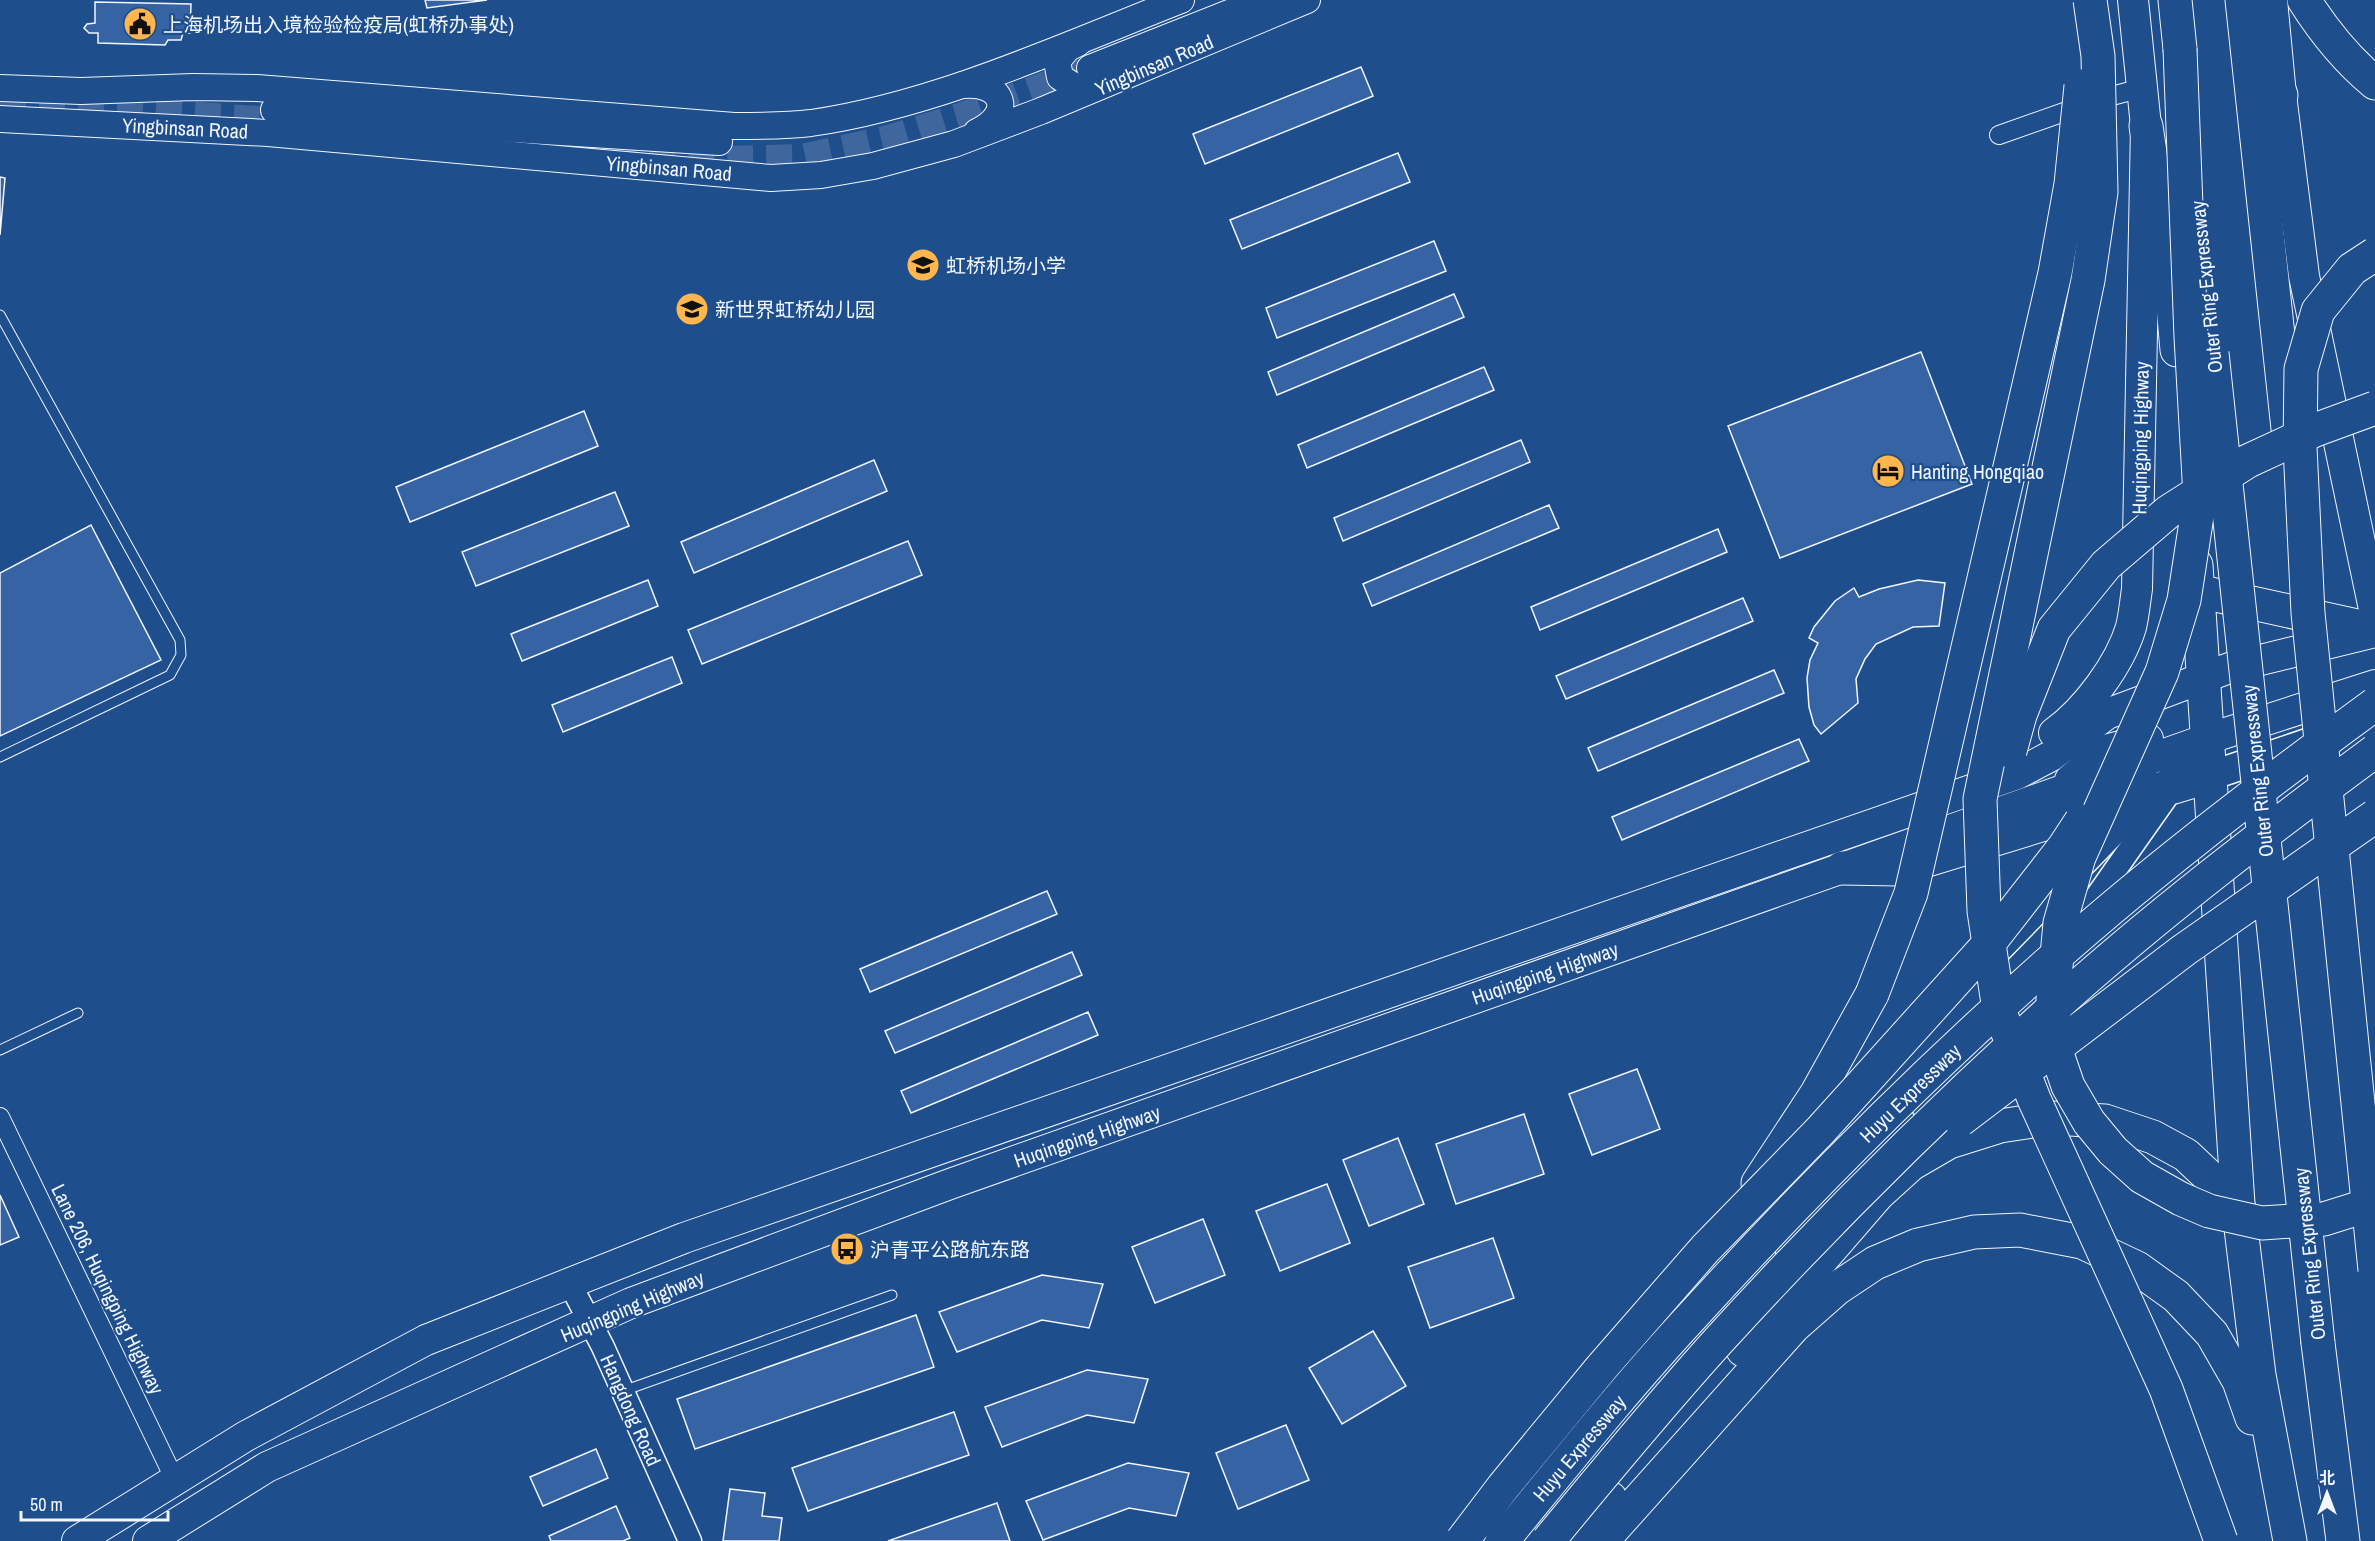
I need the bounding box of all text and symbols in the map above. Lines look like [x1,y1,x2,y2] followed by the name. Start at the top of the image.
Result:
[122,6,158,42] public building icon: 上海机场出入境检验检疫局(虹桥办事处)
[163,11,514,38] place label: 上海机场出入境检验检疫局(虹桥办事处)
[1091,28,1217,102] street label: Yingbinsan Road
[121,111,249,145] street label: Yingbinsan Road
[605,149,733,187] street label: Yingbinsan Road
[2183,199,2228,375] street label: Outer Ring Expressway
[905,247,941,283] school or university icon: 虹桥机场小学
[946,252,1066,279] place label: 虹桥机场小学
[674,291,710,327] school or university icon: 新世界虹桥幼儿园
[715,296,875,323] place label: 新世界虹桥幼儿园
[2125,360,2155,515] street label: Huqingping Highway
[1870,453,1906,489] hotel icon: Hanting Hongqiao
[1911,458,2044,485] place label: Hanting Hongqiao
[2234,683,2279,859] street label: Outer Ring Expressway
[1468,935,1623,1011] street label: Huqingping Highway
[1853,1037,1967,1148] street label: Huyu Expressway
[1010,1098,1165,1174] street label: Huqingping Highway
[2286,1166,2331,1342] street label: Outer Ring Expressway
[45,1179,171,1399] street label: Lane 206, Huqingping Highway
[829,1231,865,1267] bus stop icon: 沪青平公路航东路
[870,1236,1030,1263] place label: 沪青平公路航东路
[556,1263,708,1348] street label: Huqingping Highway
[594,1350,668,1470] street label: Hangdong Road
[1526,1388,1632,1507] street label: Huyu Expressway
[2297,1463,2357,1523] north arrow
[2319,1467,2335,1489] text: 北
[21,1484,168,1522] scale bar
[30,1492,63,1517] text: 50 m

